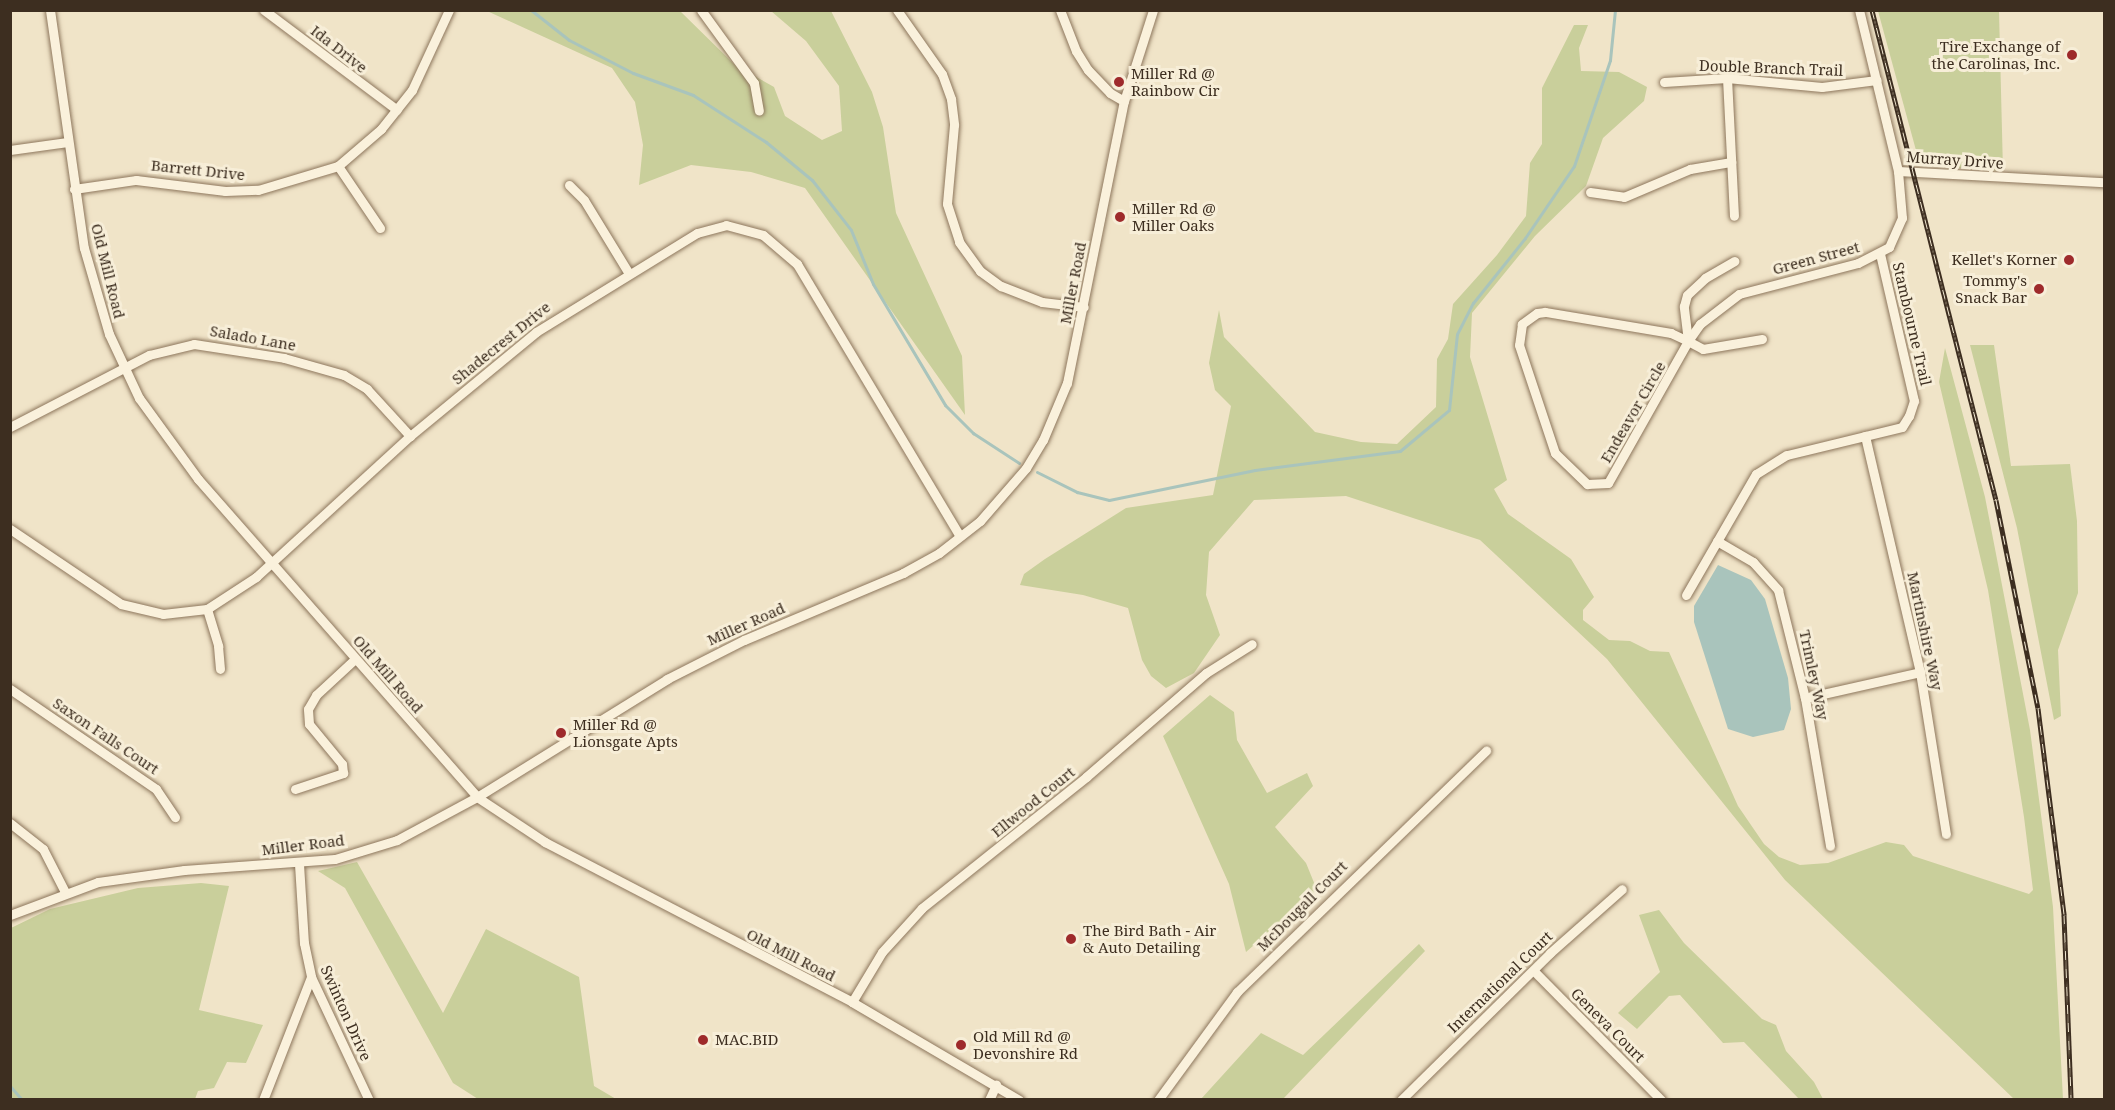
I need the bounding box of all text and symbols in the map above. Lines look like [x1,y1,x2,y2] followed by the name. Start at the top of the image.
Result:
[307,21,371,77] street label: Ida Drive
[1932,37,2060,72] place label: Tire Exchange of the Carolinas, Inc.
[2065,48,2079,62] marker: Tire Exchange of the Carolinas, Inc.
[1699,56,1843,80] street label: Double Branch Trail
[1131,64,1220,99] place label: Miller Rd @ Rainbow Cir
[1112,75,1126,89] marker: Miller Rd @ Rainbow Cir
[1906,148,2004,172] street label: Murray Drive
[150,156,246,184] street label: Barrett Drive
[1132,199,1216,234] place label: Miller Rd @ Miller Oaks
[1113,210,1127,224] marker: Miller Rd @ Miller Oaks
[88,222,128,320] street label: Old Mill Road
[1771,238,1861,278] street label: Green Street
[1056,240,1090,326] street label: Miller Road
[1952,251,2057,269] place label: Kellet's Korner
[2062,253,2076,267] marker: Kellet's Korner
[1889,261,1935,387] street label: Stambourne Trail
[1955,271,2027,306] place label: Tommy's Snack Bar
[2032,282,2046,296] marker: Tommy's Snack Bar
[448,298,554,388] street label: Shadecrest Drive
[209,322,297,354] street label: Salado Lane
[1597,358,1669,466] street label: Endeavor Circle
[1904,570,1946,692] street label: Martinshire Way
[704,599,788,649] street label: Miller Road
[1796,628,1832,722] street label: Trimley Way
[349,631,427,717] street label: Old Mill Road
[50,694,162,778] street label: Saxon Falls Court
[573,715,678,750] place label: Miller Rd @ Lionsgate Apts
[554,726,568,740] marker: Miller Rd @ Lionsgate Apts
[988,763,1078,841] street label: Ellwood Court
[261,831,345,859] street label: Miller Road
[1253,857,1351,955] street label: McDougall Court
[1083,921,1216,956] place label: The Bird Bath - Air & Auto Detailing
[744,925,838,985] street label: Old Mill Road
[1444,927,1556,1037] street label: International Court
[1064,932,1078,946] marker: The Bird Bath - Air & Auto Detailing
[317,963,375,1063] street label: Swinton Drive
[1567,984,1649,1066] street label: Geneva Court
[973,1027,1078,1062] place label: Old Mill Rd @ Devonshire Rd
[715,1031,779,1049] place label: MAC.BID
[696,1033,710,1047] marker: MAC.BID
[954,1038,968,1052] marker: Old Mill Rd @ Devonshire Rd

